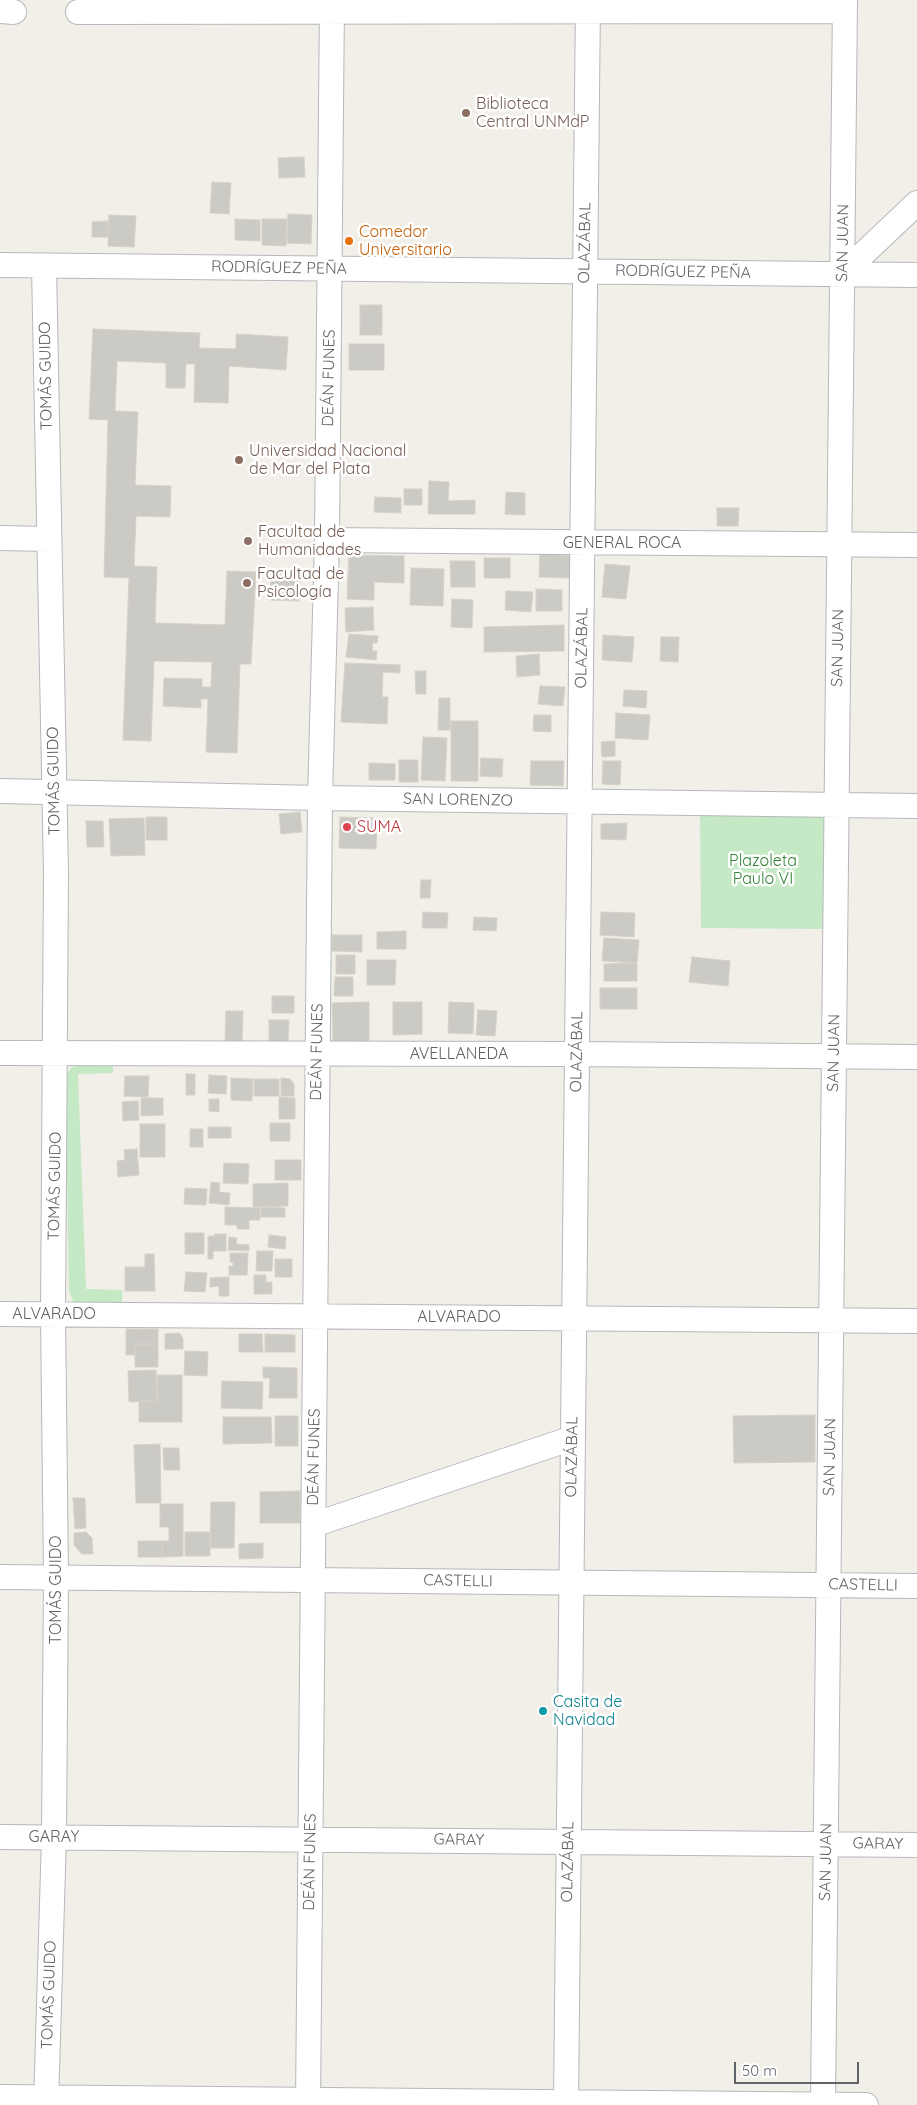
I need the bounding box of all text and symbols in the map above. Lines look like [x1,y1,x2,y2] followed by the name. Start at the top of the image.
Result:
[476,94,589,132] place label: Biblioteca Central UNMdP
[460,107,472,119] marker: Biblioteca Central UNMdP
[575,202,595,284] street label: OLAZÁBAL
[833,204,853,282] street label: SAN JUAN
[359,222,452,260] place label: Comedor Universitario
[343,235,355,247] marker: Comedor Universitario
[211,257,347,279] street label: RODRÍGUEZ PEÑA
[615,261,751,283] street label: RODRÍGUEZ PEÑA
[35,321,57,431] street label: TOMÁS GUIDO
[319,329,339,427] street label: DEÁN FUNES
[249,441,406,479] place label: Universidad Nacional de Mar del Plata
[233,454,245,466] marker: Universidad Nacional de Mar del Plata
[258,522,361,560] place label: Facultad de Humanidades
[563,533,681,553] street label: GENERAL ROCA
[242,535,254,547] marker: Facultad de Humanidades
[257,564,344,602] place label: Facultad de Psicología
[241,577,253,589] marker: Facultad de Psicología
[572,607,592,689] street label: OLAZÁBAL
[828,609,848,687] street label: SAN JUAN
[43,726,65,836] street label: TOMÁS GUIDO
[403,789,513,811] street label: SAN LORENZO
[357,817,401,837] place label: SUMA
[341,821,353,833] marker: SUMA
[729,851,797,889] park label: Plazoleta Paulo VI
[307,1003,327,1101] street label: DEÁN FUNES
[567,1011,587,1093] street label: OLAZÁBAL
[824,1014,844,1092] street label: SAN JUAN
[410,1044,508,1064] street label: AVELLANEDA
[44,1131,66,1241] street label: TOMÁS GUIDO
[12,1304,96,1324] street label: ALVARADO
[417,1307,501,1327] street label: ALVARADO
[304,1408,324,1506] street label: DEÁN FUNES
[562,1416,582,1498] street label: OLAZÁBAL
[820,1418,840,1496] street label: SAN JUAN
[46,1536,66,1644] street label: TOMÁS GUIDO
[423,1571,493,1591] street label: CASTELLI
[828,1575,898,1595] street label: CASTELLI
[553,1692,622,1730] place label: Casita de Navidad
[537,1705,549,1717] marker: Casita de Navidad
[300,1813,320,1911] street label: DEÁN FUNES
[558,1821,578,1903] street label: OLAZÁBAL
[816,1823,836,1901] street label: SAN JUAN
[29,1827,79,1847] street label: GARAY
[433,1830,485,1850] street label: GARAY
[852,1834,904,1854] street label: GARAY
[38,1940,60,2050] street label: TOMÁS GUIDO
[737,2052,862,2084] scale bar
[742,2061,777,2080] text: 50 m

